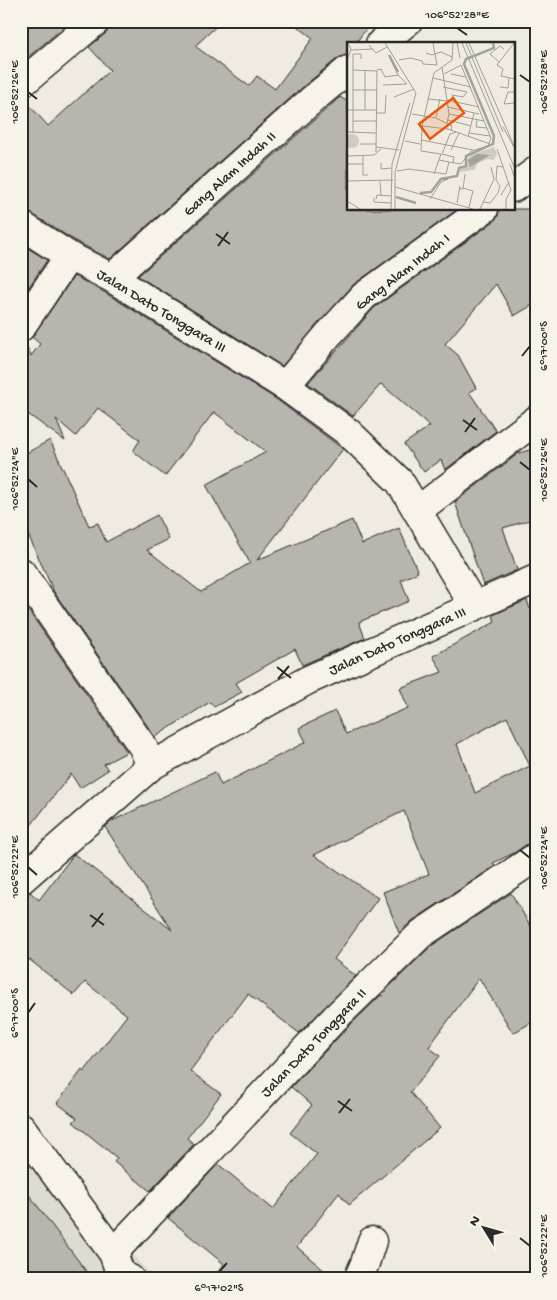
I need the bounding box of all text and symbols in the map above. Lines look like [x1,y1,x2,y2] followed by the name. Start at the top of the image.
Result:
[424,9,489,23] text: 106°52'28"E
[347,42,514,210] inset map
[538,50,552,115] text: 106°52'28"E
[9,60,23,124] text: 106°52'26"E
[180,128,280,221] street label: Gang Alam Indah II
[352,230,454,315] street label: Gang Alam Indah I
[93,266,229,358] street label: Jalan Dato Tonggara III
[538,321,552,371] text: 6°17'00"S
[538,438,552,502] text: 106°52'26"E
[9,447,23,511] text: 106°52'24"E
[326,603,469,680] street label: Jalan Dato Tonggara III
[538,826,552,890] text: 106°52'24"E
[9,835,23,899] text: 106°52'22"E
[258,985,371,1102] street label: Jalan Dato Tonggara II
[9,988,23,1038] text: 6°17'00"S
[460,1202,510,1252] north arrow
[466,1213,485,1230] text: N
[538,1214,552,1278] text: 106°52'22"E
[195,1282,244,1296] text: 6°17'02"S

